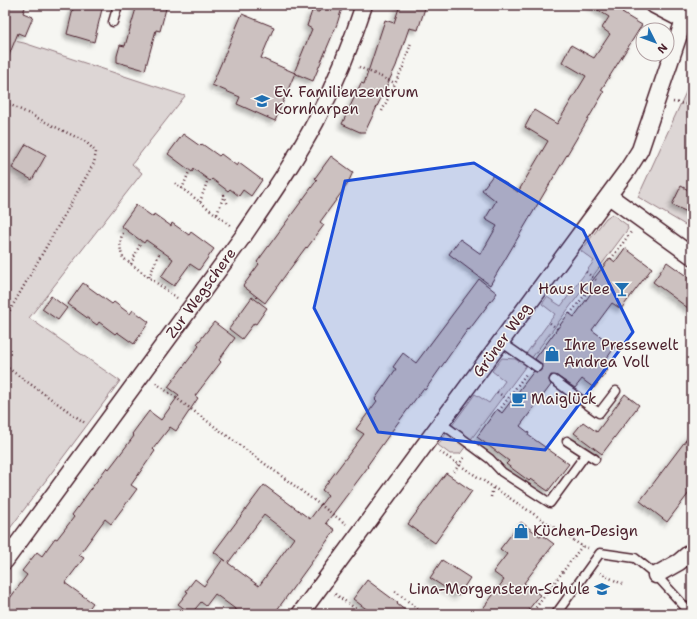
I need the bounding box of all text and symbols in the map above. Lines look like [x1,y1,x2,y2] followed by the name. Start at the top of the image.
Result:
[635,22,675,62] north arrow
[653,40,671,57] text: N
[274,82,419,119] place label: Ev. Familienzentrum Kornharpen
[253,92,271,110] school or university icon: Ev. Familienzentrum Kornharpen
[161,244,241,342] street label: Zur Wegschere
[538,279,610,299] place label: Haus Klee
[613,280,631,298] bar icon: Haus Klee
[468,299,536,381] street label: Grüner Weg
[564,335,679,372] place label: Ihre Pressewelt Andrea Voll
[543,345,561,363] shop icon: Ihre Pressewelt Andrea Voll
[531,389,597,409] place label: Maiglück
[510,390,528,408] cafe icon: Maiglück
[533,521,638,541] place label: Küchen-Design
[512,522,530,540] shop icon: Küchen-Design
[409,579,590,599] place label: Lina-Morgenstern-Schule
[593,580,611,598] school or university icon: Lina-Morgenstern-Schule

